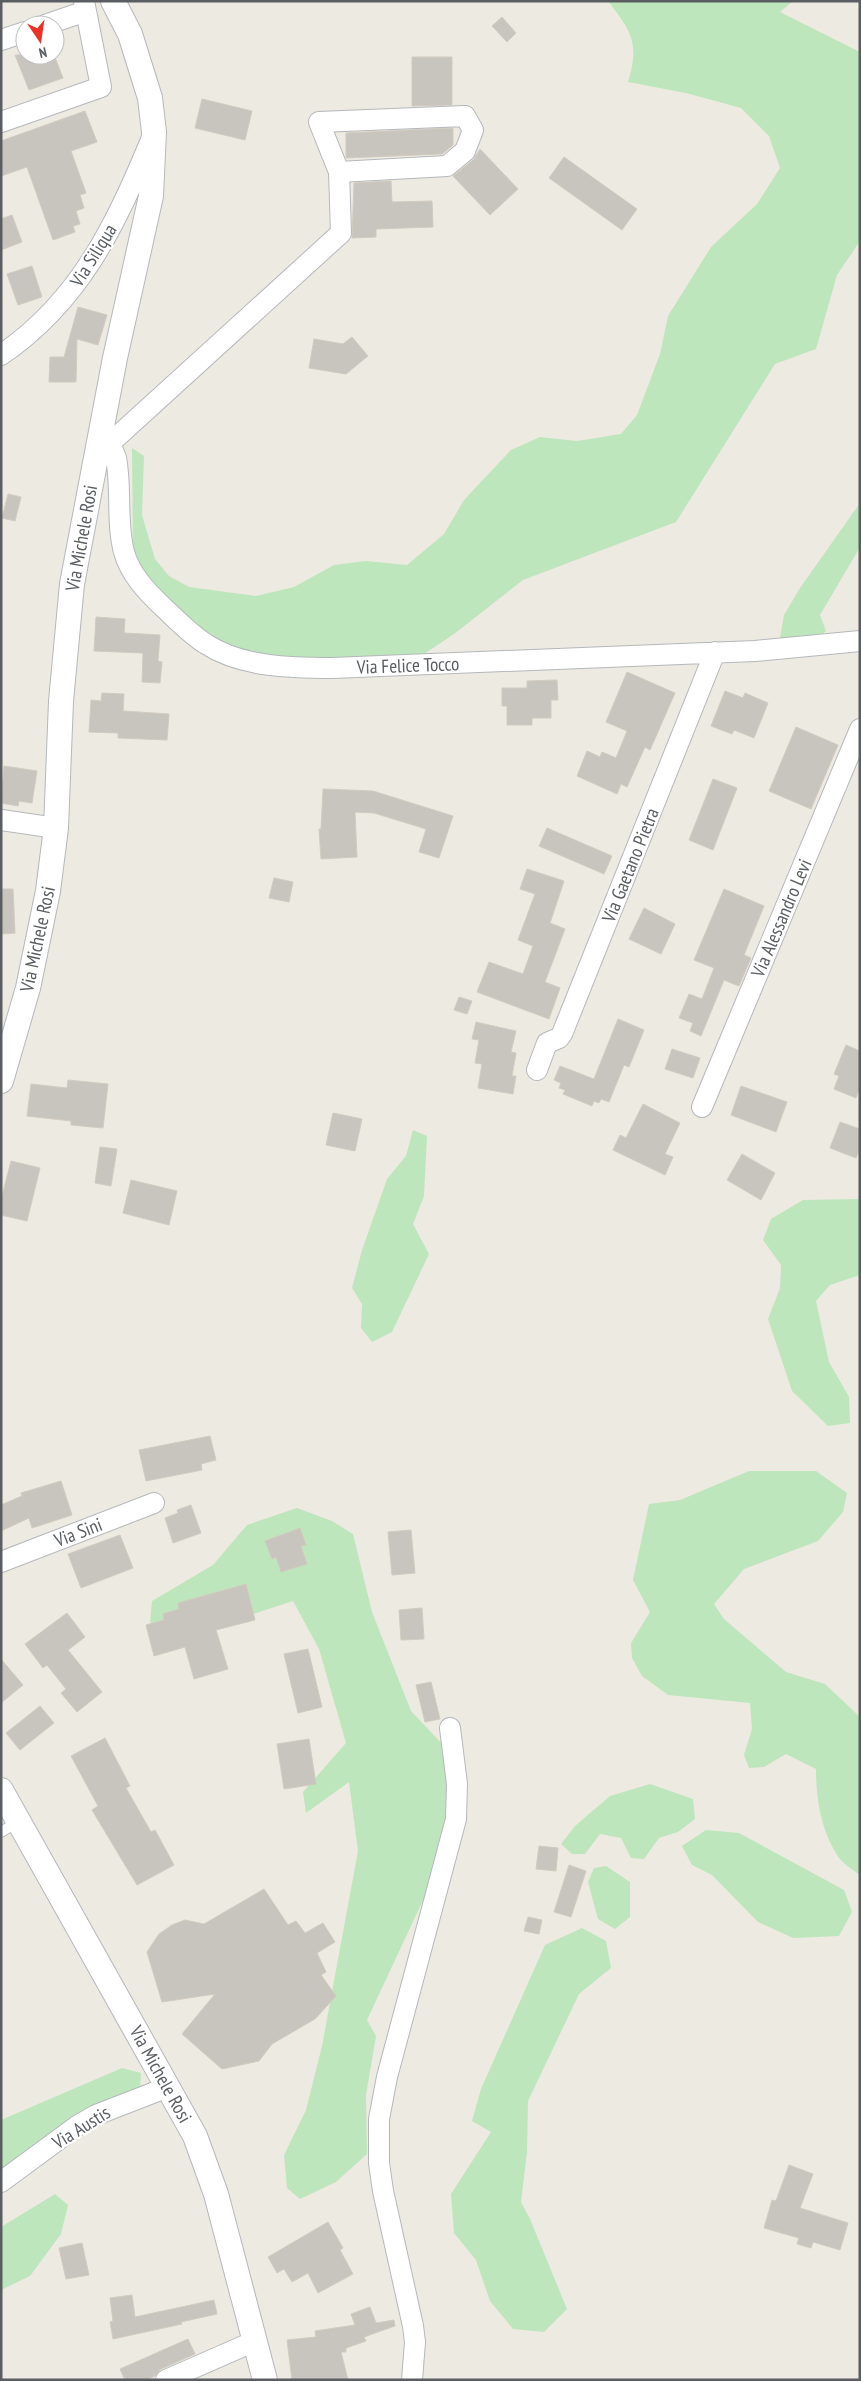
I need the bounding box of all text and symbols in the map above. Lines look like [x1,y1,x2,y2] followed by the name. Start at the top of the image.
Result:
[15,15,65,65] north arrow
[37,43,49,62] text: N
[64,219,122,292] street label: Via Siliqua
[60,483,102,594] street label: Via Michele Rosi
[355,651,460,679] street label: Via Felice Tocco
[596,804,664,927] street label: Via Gaetano Pietra
[745,855,817,982] street label: Via Alessandro Levi
[14,884,60,995] street label: Via Michele Rosi
[50,1512,105,1552] street label: Via Sini
[124,2020,197,2127] street label: Via Michele Rosi
[47,2100,114,2155] street label: Via Austis

